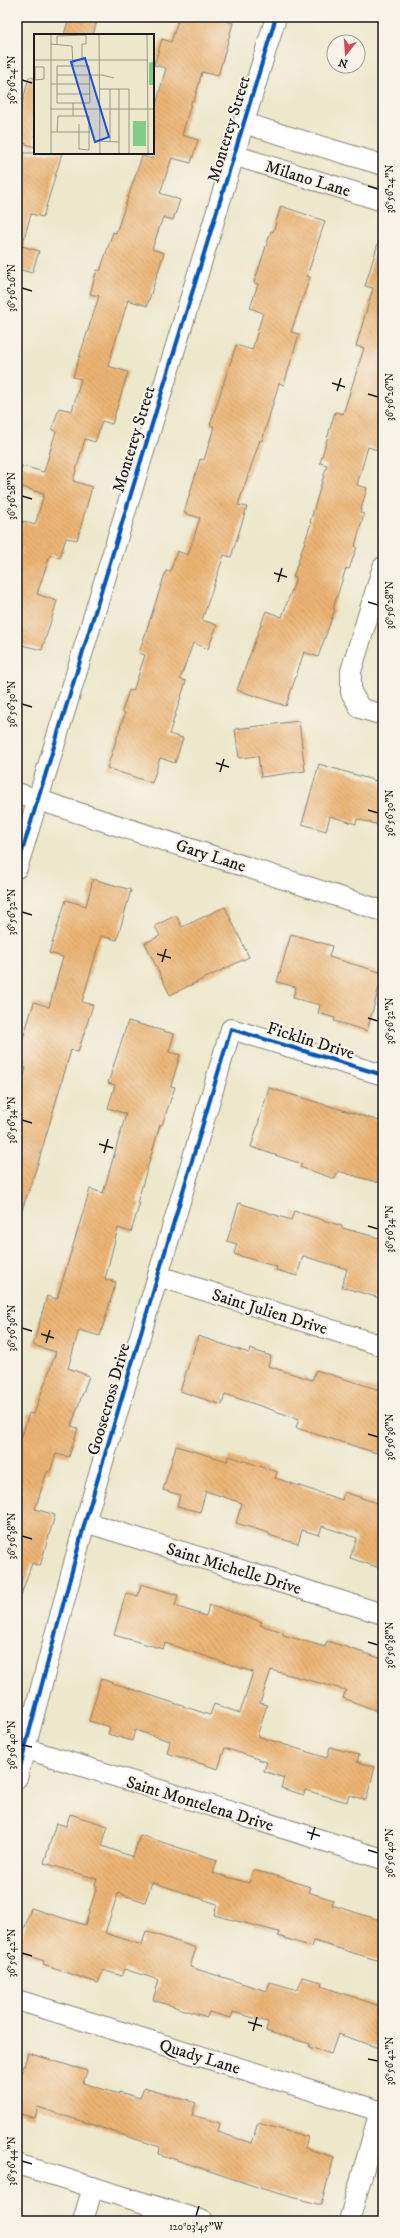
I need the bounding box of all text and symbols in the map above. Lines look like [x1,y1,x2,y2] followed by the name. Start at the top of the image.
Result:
[34,34,154,154] inset map
[326,34,366,74] north arrow
[337,55,350,71] text: N
[6,56,18,104] text: 36°56'24"N
[202,73,256,185] street label: Monterey Street
[262,156,353,202] street label: Milano Lane
[384,165,396,213] text: 36°56'24"N
[6,264,18,312] text: 36°56'26"N
[384,373,396,421] text: 36°56'26"N
[107,383,161,495] street label: Monterey Street
[6,472,18,520] text: 36°56'28"N
[384,581,396,629] text: 36°56'28"N
[6,680,18,728] text: 36°56'30"N
[384,789,396,837] text: 36°56'30"N
[173,834,249,878] street label: Gary Lane
[6,889,18,935] text: 36°56'32"N
[384,998,396,1044] text: 36°56'32"N
[264,1017,357,1065] street label: Ficklin Drive
[6,1096,18,1144] text: 36°56'34"N
[384,1205,396,1253] text: 36°56'34"N
[209,1284,330,1340] street label: Saint Julien Drive
[6,1305,18,1351] text: 36°56'36"N
[82,1341,136,1458] street label: Goosecross Drive
[384,1414,396,1460] text: 36°56'36"N
[6,1513,18,1559] text: 36°56'38"N
[163,1538,304,1600] street label: Saint Michelle Drive
[384,1622,396,1668] text: 36°56'38"N
[6,1720,18,1770] text: 36°56'40"N
[123,1771,276,1837] street label: Saint Montelena Drive
[384,1828,396,1878] text: 36°56'40"N
[6,1929,18,1977] text: 36°56'42"N
[157,2034,243,2080] street label: Quady Lane
[384,2037,396,2085] text: 36°56'42"N
[6,2136,18,2186] text: 36°56'44"N
[169,2221,224,2233] text: 120°03'45"W

